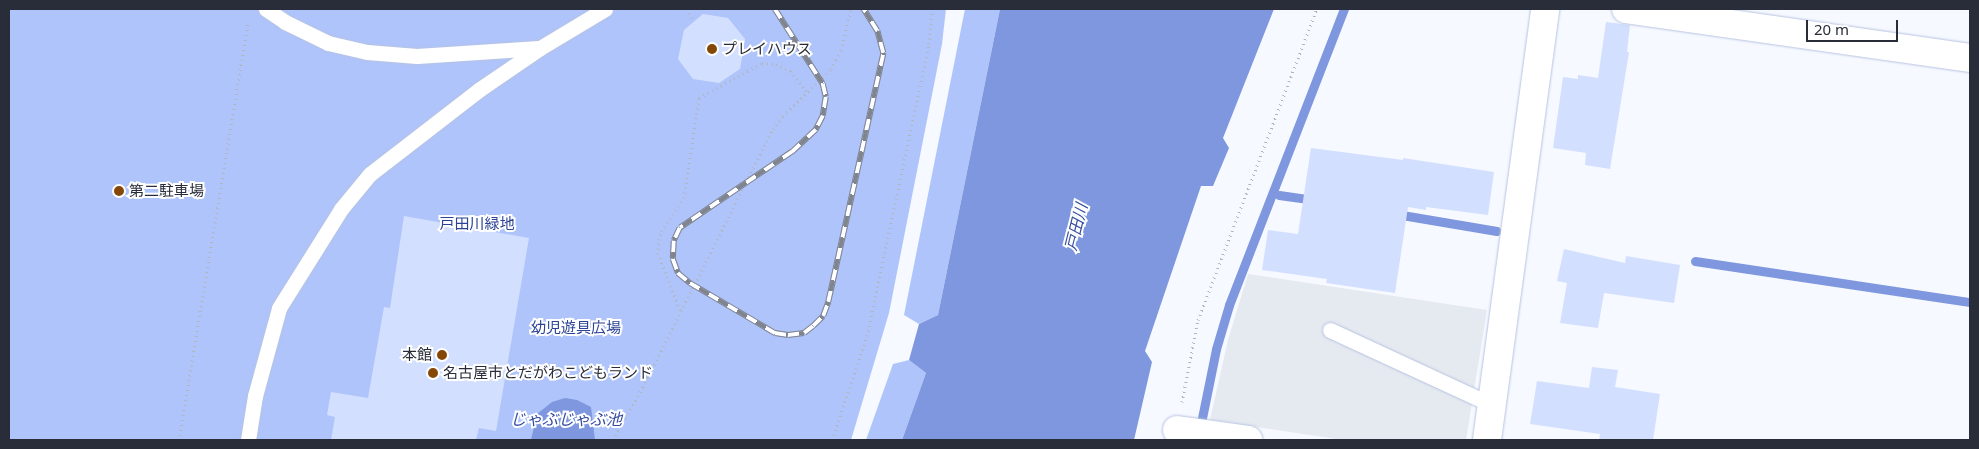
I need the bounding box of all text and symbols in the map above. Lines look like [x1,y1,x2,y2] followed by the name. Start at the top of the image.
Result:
[1809,10,1902,42] scale bar
[1814,19,1849,39] text: 20 m
[722,40,812,58] place label: プレイハウス
[706,43,718,55] marker: プレイハウス
[129,182,204,200] place label: 第二駐車場
[113,185,125,197] marker: 第二駐車場
[1061,201,1091,253] water label: 戸田川
[440,215,514,233] park label: 戸田川緑地
[531,319,621,337] park label: 幼児遊具広場
[402,346,432,364] place label: 本館
[436,349,448,361] marker: 本館
[443,364,653,382] place label: 名古屋市とだがわこどもランド
[427,367,439,379] marker: 名古屋市とだがわこどもランド
[510,409,622,429] water label: じゃぶじゃぶ池

